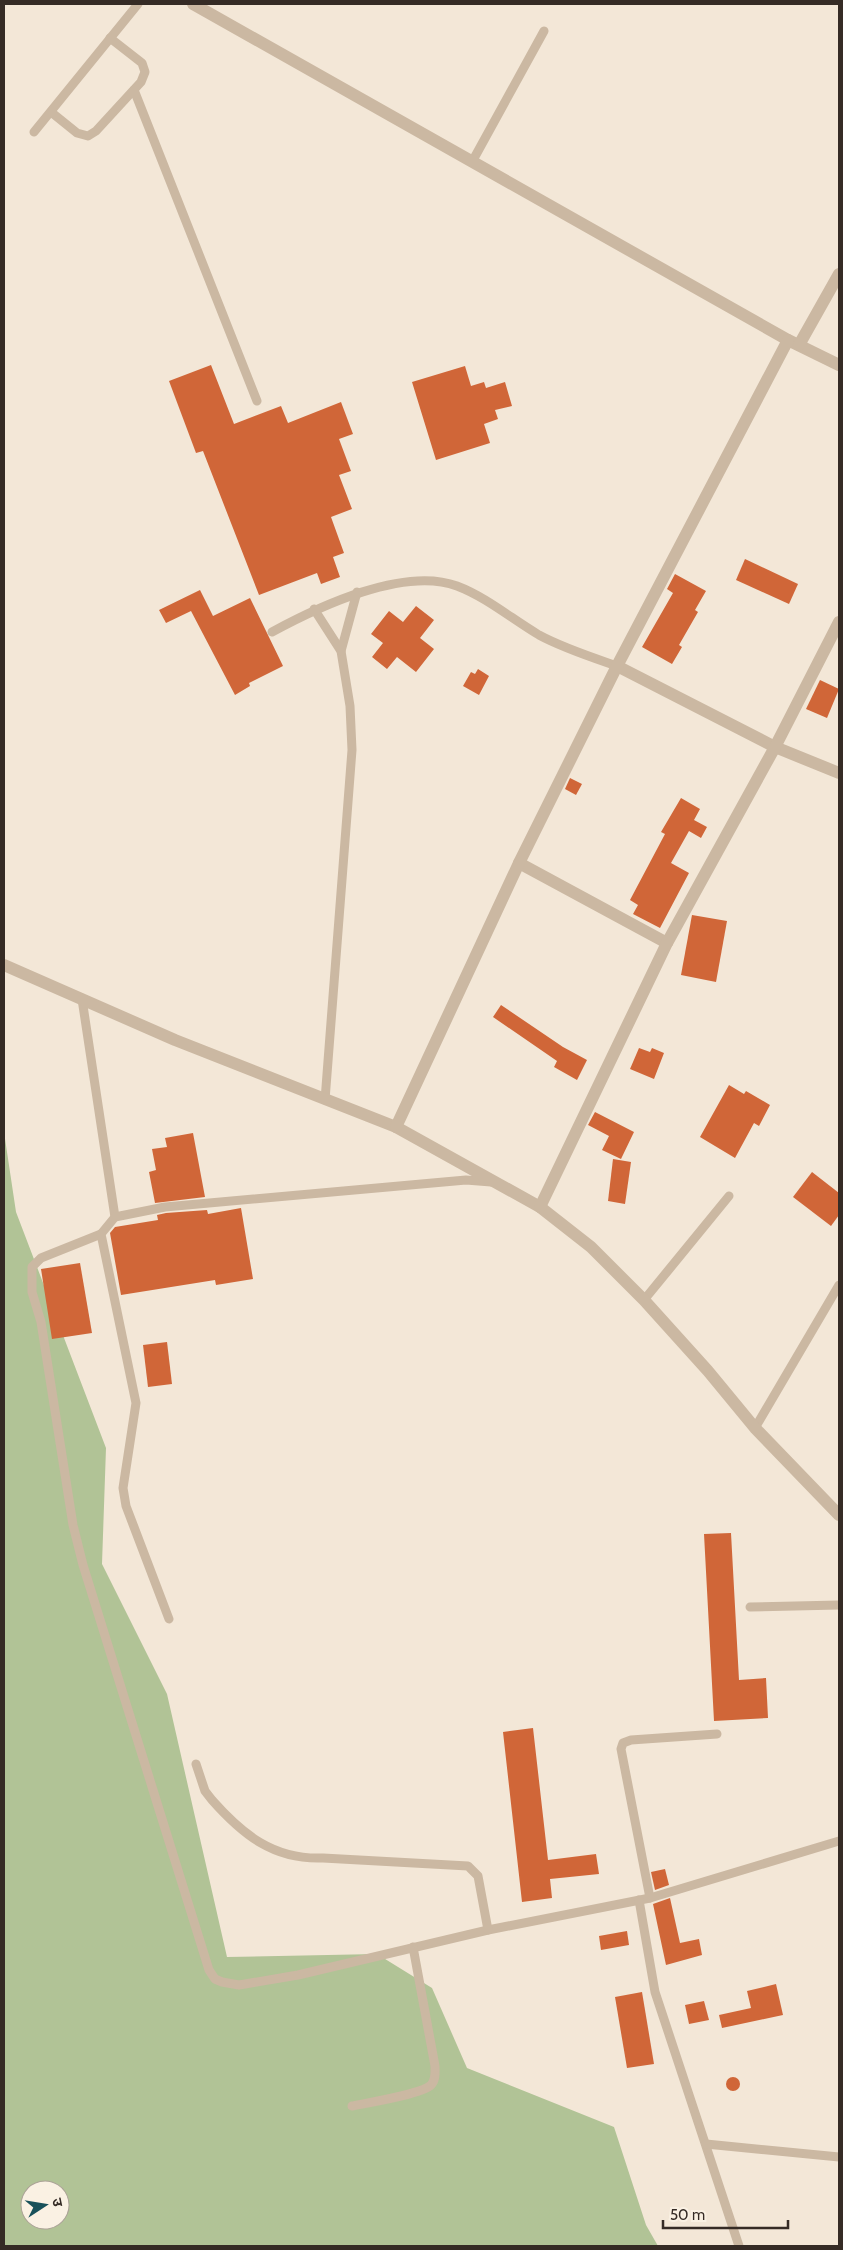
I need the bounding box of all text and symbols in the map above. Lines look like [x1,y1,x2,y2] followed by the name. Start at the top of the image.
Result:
[20,2180,70,2230] north arrow
[48,2196,68,2209] text: उ
[663,2198,788,2230] scale bar
[670,2206,705,2224] text: 50 m

